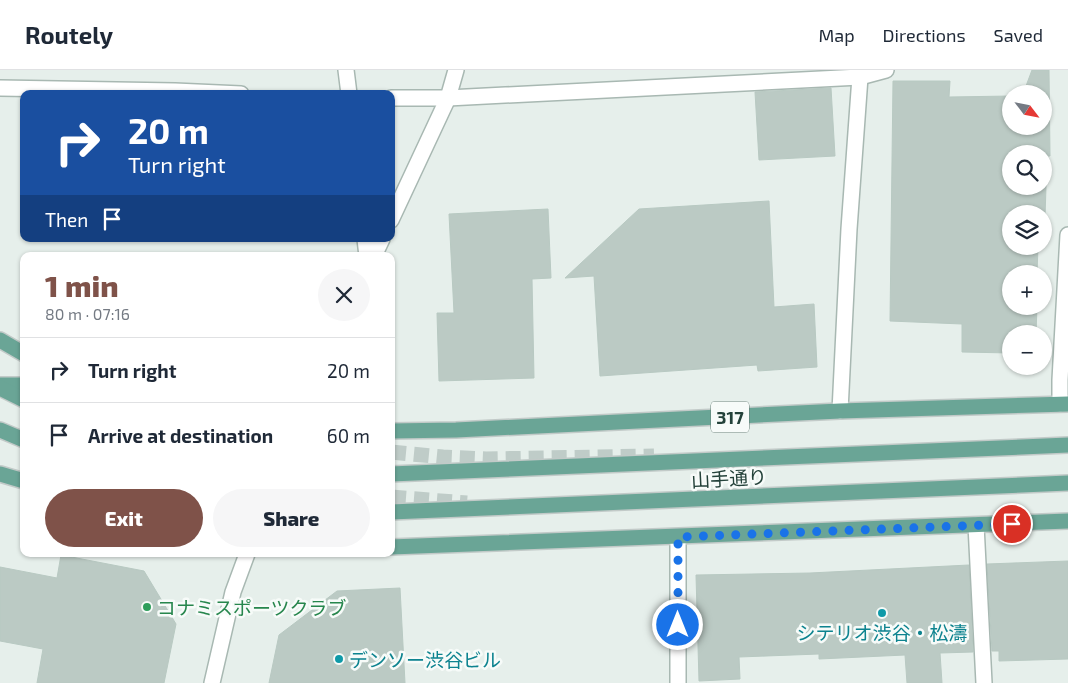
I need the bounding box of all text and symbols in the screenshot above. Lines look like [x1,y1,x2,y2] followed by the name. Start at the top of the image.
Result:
[25,20,113,49] text: Routely
[818,24,855,46] text: Map
[883,24,966,46] text: Directions
[994,24,1043,46] text: Saved
[1002,85,1052,135] north arrow
[1002,85,1052,375] map controls
[128,109,209,151] text: 20 m
[45,110,110,175] icon: right
[1002,145,1052,195] button: search
[128,151,226,177] text: Turn right
[98,205,126,233] icon: arrive
[1002,205,1052,255] button: layers
[45,208,88,231] text: Then
[1002,265,1052,315] button: +
[45,267,119,303] text: 1 min
[318,269,370,321] button: close
[45,304,130,323] text: 80 m · 07:16
[1002,325,1052,375] button: −
[45,356,73,384] icon: right
[88,359,176,382] text: Turn right
[327,359,370,382] text: 20 m
[711,402,749,432] road number: 317
[45,421,73,449] icon: arrive
[88,424,273,447] text: Arrive at destination
[327,424,370,447] text: 60 m
[690,465,768,491] street label: 山手通り
[45,489,203,547] button: Exit
[213,489,370,547] button: Share
[991,503,1033,545] pin
[998,510,1026,538] icon: arrive
[157,596,347,619] place label: コナミスポーツクラブ
[651,598,703,650] position arrow
[141,601,153,613] marker: コナミスポーツクラブ
[876,607,888,619] marker: シテリオ渋谷・松濤
[796,621,968,644] place label: シテリオ渋谷・松濤
[349,648,501,671] place label: デンソー渋谷ビル
[333,653,345,665] marker: デンソー渋谷ビル

